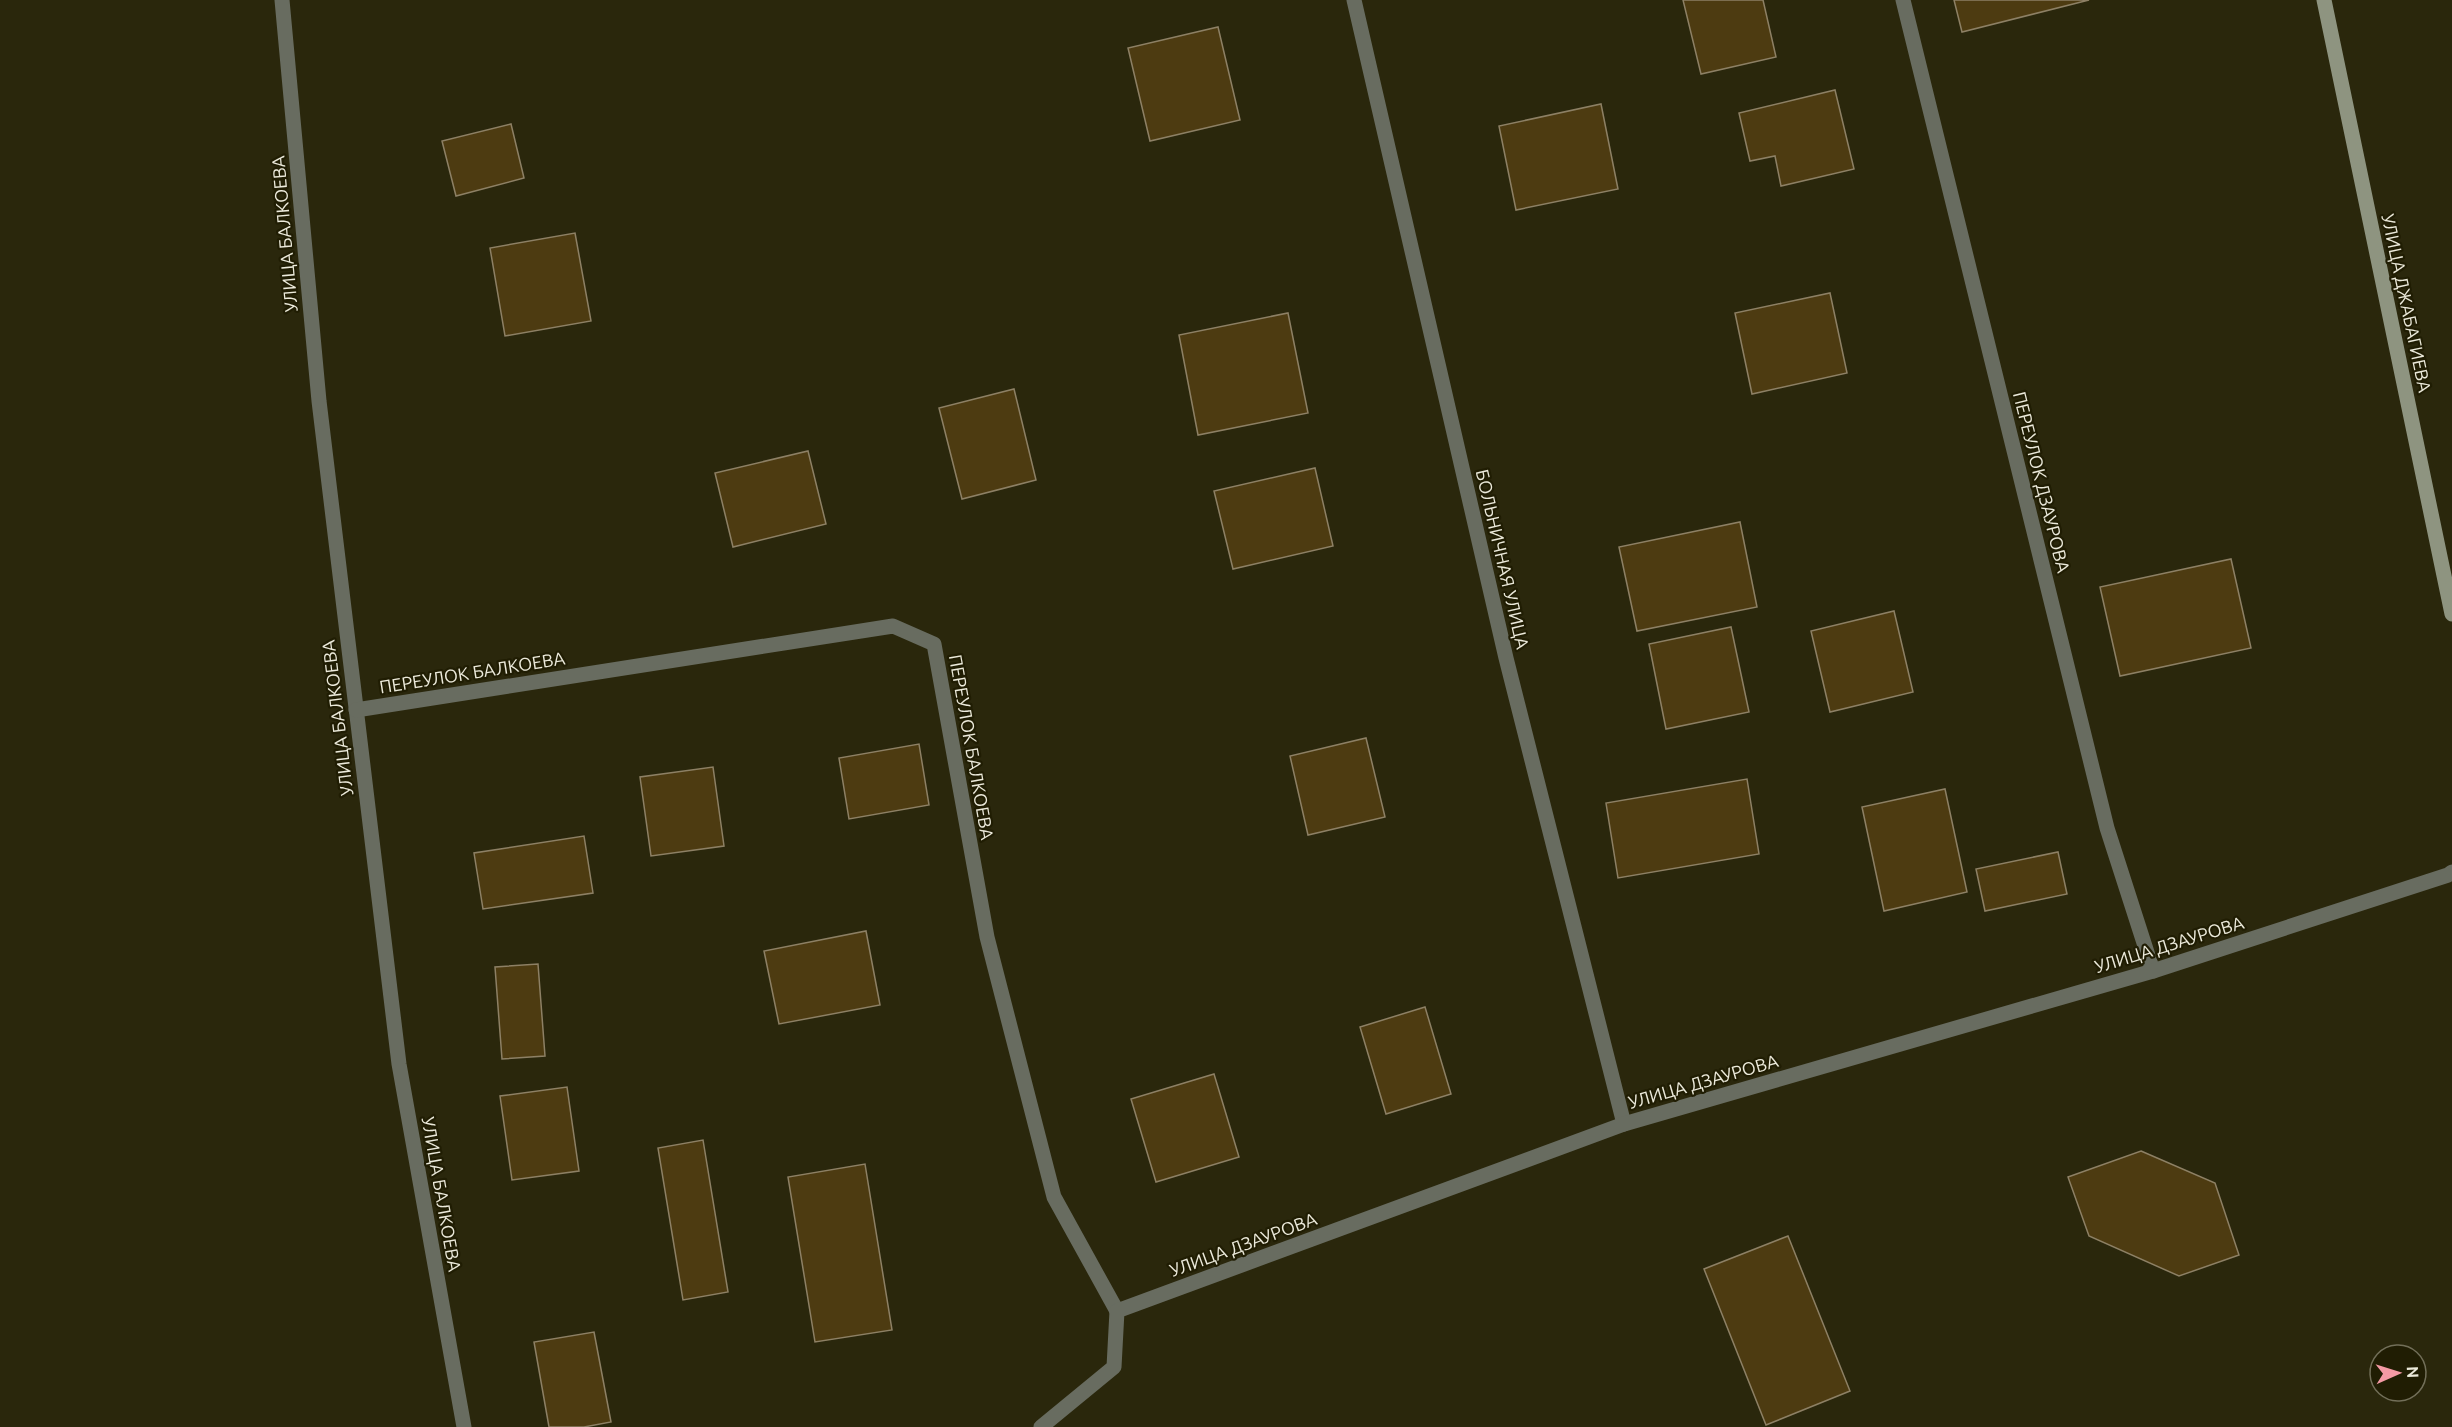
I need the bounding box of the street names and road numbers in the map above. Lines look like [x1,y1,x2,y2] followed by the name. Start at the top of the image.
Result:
[267,155,301,313] street label: УЛИЦА БАЛКОЕВА
[2378,212,2436,394] street label: УЛИЦА ДЖАБАГИЕВА
[2010,389,2074,575] street label: ПЕРЕУЛОК ДЗАУРОВА
[1473,467,1533,651] street label: БОЛЬНИЧНАЯ УЛИЦА
[317,639,356,797] street label: УЛИЦА БАЛКОЕВА
[378,647,567,697] street label: ПЕРЕУЛОК БАЛКОЕВА
[946,653,998,841] street label: ПЕРЕУЛОК БАЛКОЕВА
[2092,912,2246,976] street label: УЛИЦА ДЗАУРОВА
[1626,1050,1781,1112] street label: УЛИЦА ДЗАУРОВА
[419,1115,466,1273] street label: УЛИЦА БАЛКОЕВА
[1167,1208,1320,1280] street label: УЛИЦА ДЗАУРОВА

